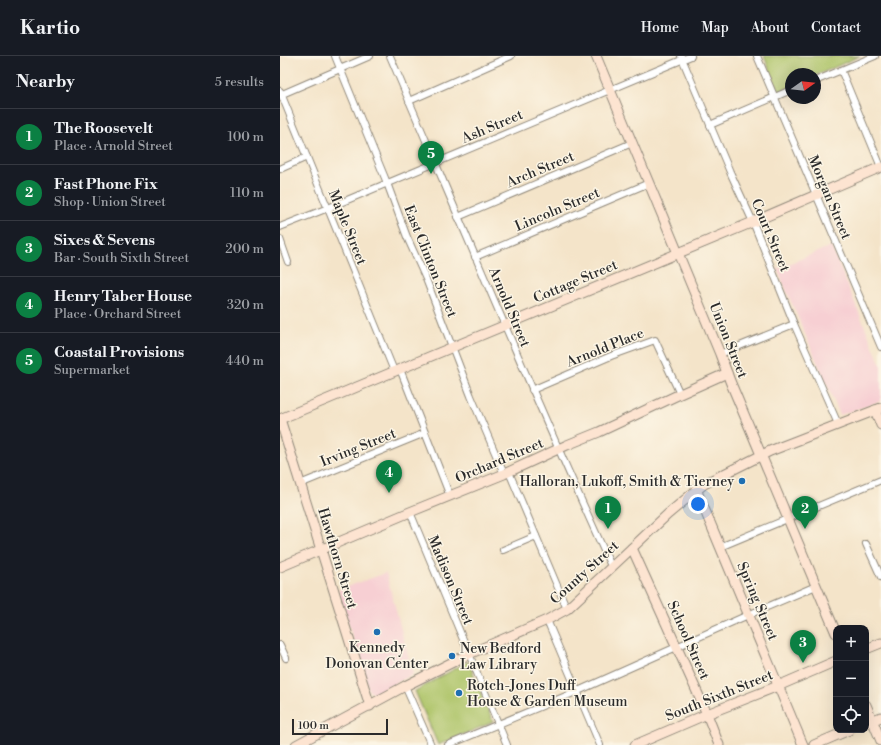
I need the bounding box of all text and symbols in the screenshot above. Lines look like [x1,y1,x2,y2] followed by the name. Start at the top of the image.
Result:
[20,16,80,40] text: Kartio
[641,19,679,37] text: Home
[701,19,729,37] text: Map
[751,19,789,37] text: About
[811,19,861,37] text: Contact
[785,68,821,104] north arrow
[16,71,75,93] text: Nearby
[215,74,264,90] text: 5 results
[458,106,526,148] street label: Ash Street
[54,119,153,138] text: The Roosevelt
[26,129,32,145] text: 1
[228,129,264,145] text: 100 m
[54,138,173,154] text: Place · Arnold Street
[418,141,444,174] pin: 5
[503,148,577,193] street label: Arch Street
[803,153,855,242] street label: Morgan Street
[54,175,158,194] text: Fast Phone Fix
[512,184,603,236] street label: Lincoln Street
[25,185,33,201] text: 2
[230,185,264,201] text: 110 m
[324,187,370,268] street label: Maple Street
[54,194,166,210] text: Shop · Union Street
[747,196,794,275] street label: Court Street
[399,203,461,320] street label: East Clinton Street
[54,231,155,250] text: Sixes & Sevens
[25,241,33,257] text: 3
[225,241,264,257] text: 200 m
[54,250,189,266] text: Bar · South Sixth Street
[531,256,620,308] street label: Cottage Street
[484,264,534,350] street label: Arnold Street
[54,287,192,306] text: Henry Taber House
[25,297,33,313] text: 4
[227,297,264,313] text: 320 m
[705,300,751,381] street label: Union Street
[54,306,181,322] text: Place · Orchard Street
[563,324,647,372] street label: Arnold Place
[54,343,184,362] text: Coastal Provisions
[25,353,33,369] text: 5
[226,353,264,369] text: 440 m
[54,362,130,378] text: Supermarket
[318,425,399,471] street label: Irving Street
[453,434,546,488] street label: Orchard Street
[376,460,402,493] pin: 4
[519,473,734,491] place label: Halloran, Lukoff, Smith & Tierney
[737,476,747,486] marker: Halloran, Lukoff, Smith & Tierney
[688,494,708,514] your location
[595,496,621,529] pin: 1
[792,496,818,529] pin: 2
[313,506,361,611] street label: Hawthorn Street
[423,533,477,628] street label: Madison Street
[547,537,623,608] street label: County Street
[732,559,782,643] street label: Spring Street
[663,598,713,683] street label: School Street
[833,625,869,733] map controls
[833,625,869,661] button: +
[372,627,382,637] marker: Kennedy Donovan Center
[790,630,816,663] pin: 3
[326,639,428,673] place label: Kennedy Donovan Center
[460,640,541,674] place label: New Bedford Law Library
[447,651,457,661] marker: New Bedford Law Library
[833,661,869,697] button: −
[663,666,776,726] street label: South Sixth Street
[467,677,628,711] place label: Rotch-Jones Duff House & Garden Museum
[454,688,464,698] marker: Rotch-Jones Duff House & Garden Museum
[833,697,869,733] button: locate
[292,717,388,736] scale bar
[298,719,329,733] text: 100 m

